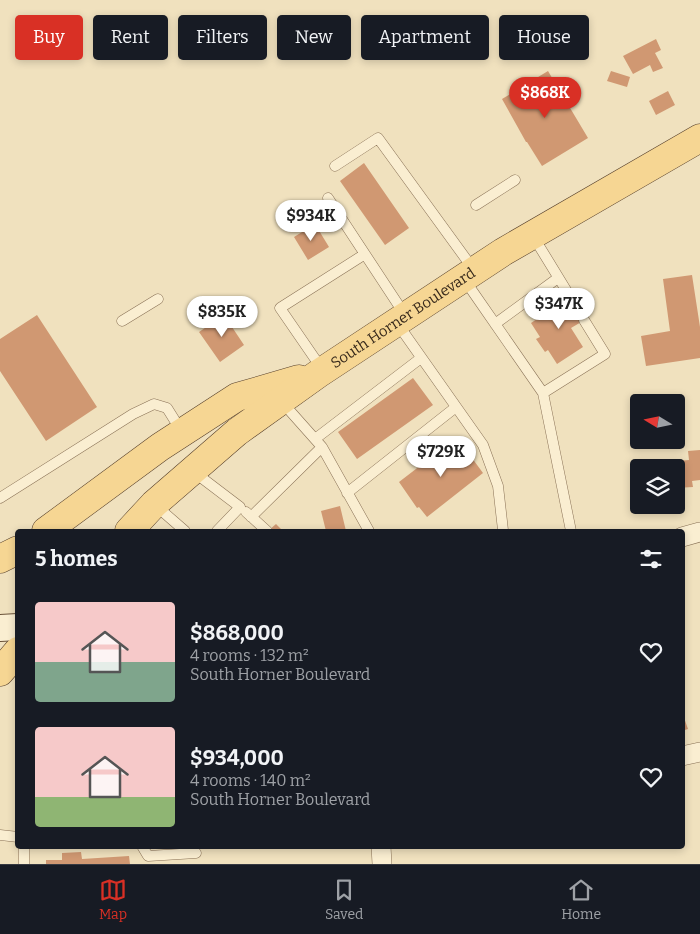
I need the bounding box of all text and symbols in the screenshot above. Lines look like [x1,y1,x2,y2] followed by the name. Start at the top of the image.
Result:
[15,15,83,60] chip: Buy
[93,15,168,60] chip: Rent
[178,15,267,60] chip: Filters
[277,15,351,60] chip: New
[361,15,489,60] chip: Apartment
[499,15,589,60] chip: House
[510,76,580,119] pin: $868K
[520,83,570,102] text: $868K
[276,200,346,242] pin: $934K
[286,206,336,225] text: $934K
[327,264,479,372] street label: South Horner Boulevard
[524,288,594,330] pin: $347K
[535,294,583,313] text: $347K
[187,296,257,338] pin: $835K
[198,302,246,321] text: $835K
[630,394,685,449] north arrow
[630,394,685,514] map controls
[406,436,476,478] pin: $729K
[417,442,465,461] text: $729K
[630,459,685,514] button: layers
[637,545,665,573] icon: filters
[35,546,118,572] text: 5 homes
[190,620,284,646] text: $868,000
[75,622,135,682] icon: home
[637,638,665,666] icon: heart
[190,646,309,665] text: 4 rooms · 132 m²
[190,665,370,684] text: South Horner Boulevard
[190,745,284,771] text: $934,000
[75,747,135,807] icon: home
[637,763,665,791] icon: heart
[190,771,311,790] text: 4 rooms · 140 m²
[190,790,370,809] text: South Horner Boulevard
[99,876,127,923] tab: Map
[325,876,363,923] tab: Saved
[561,876,601,923] tab: Home

